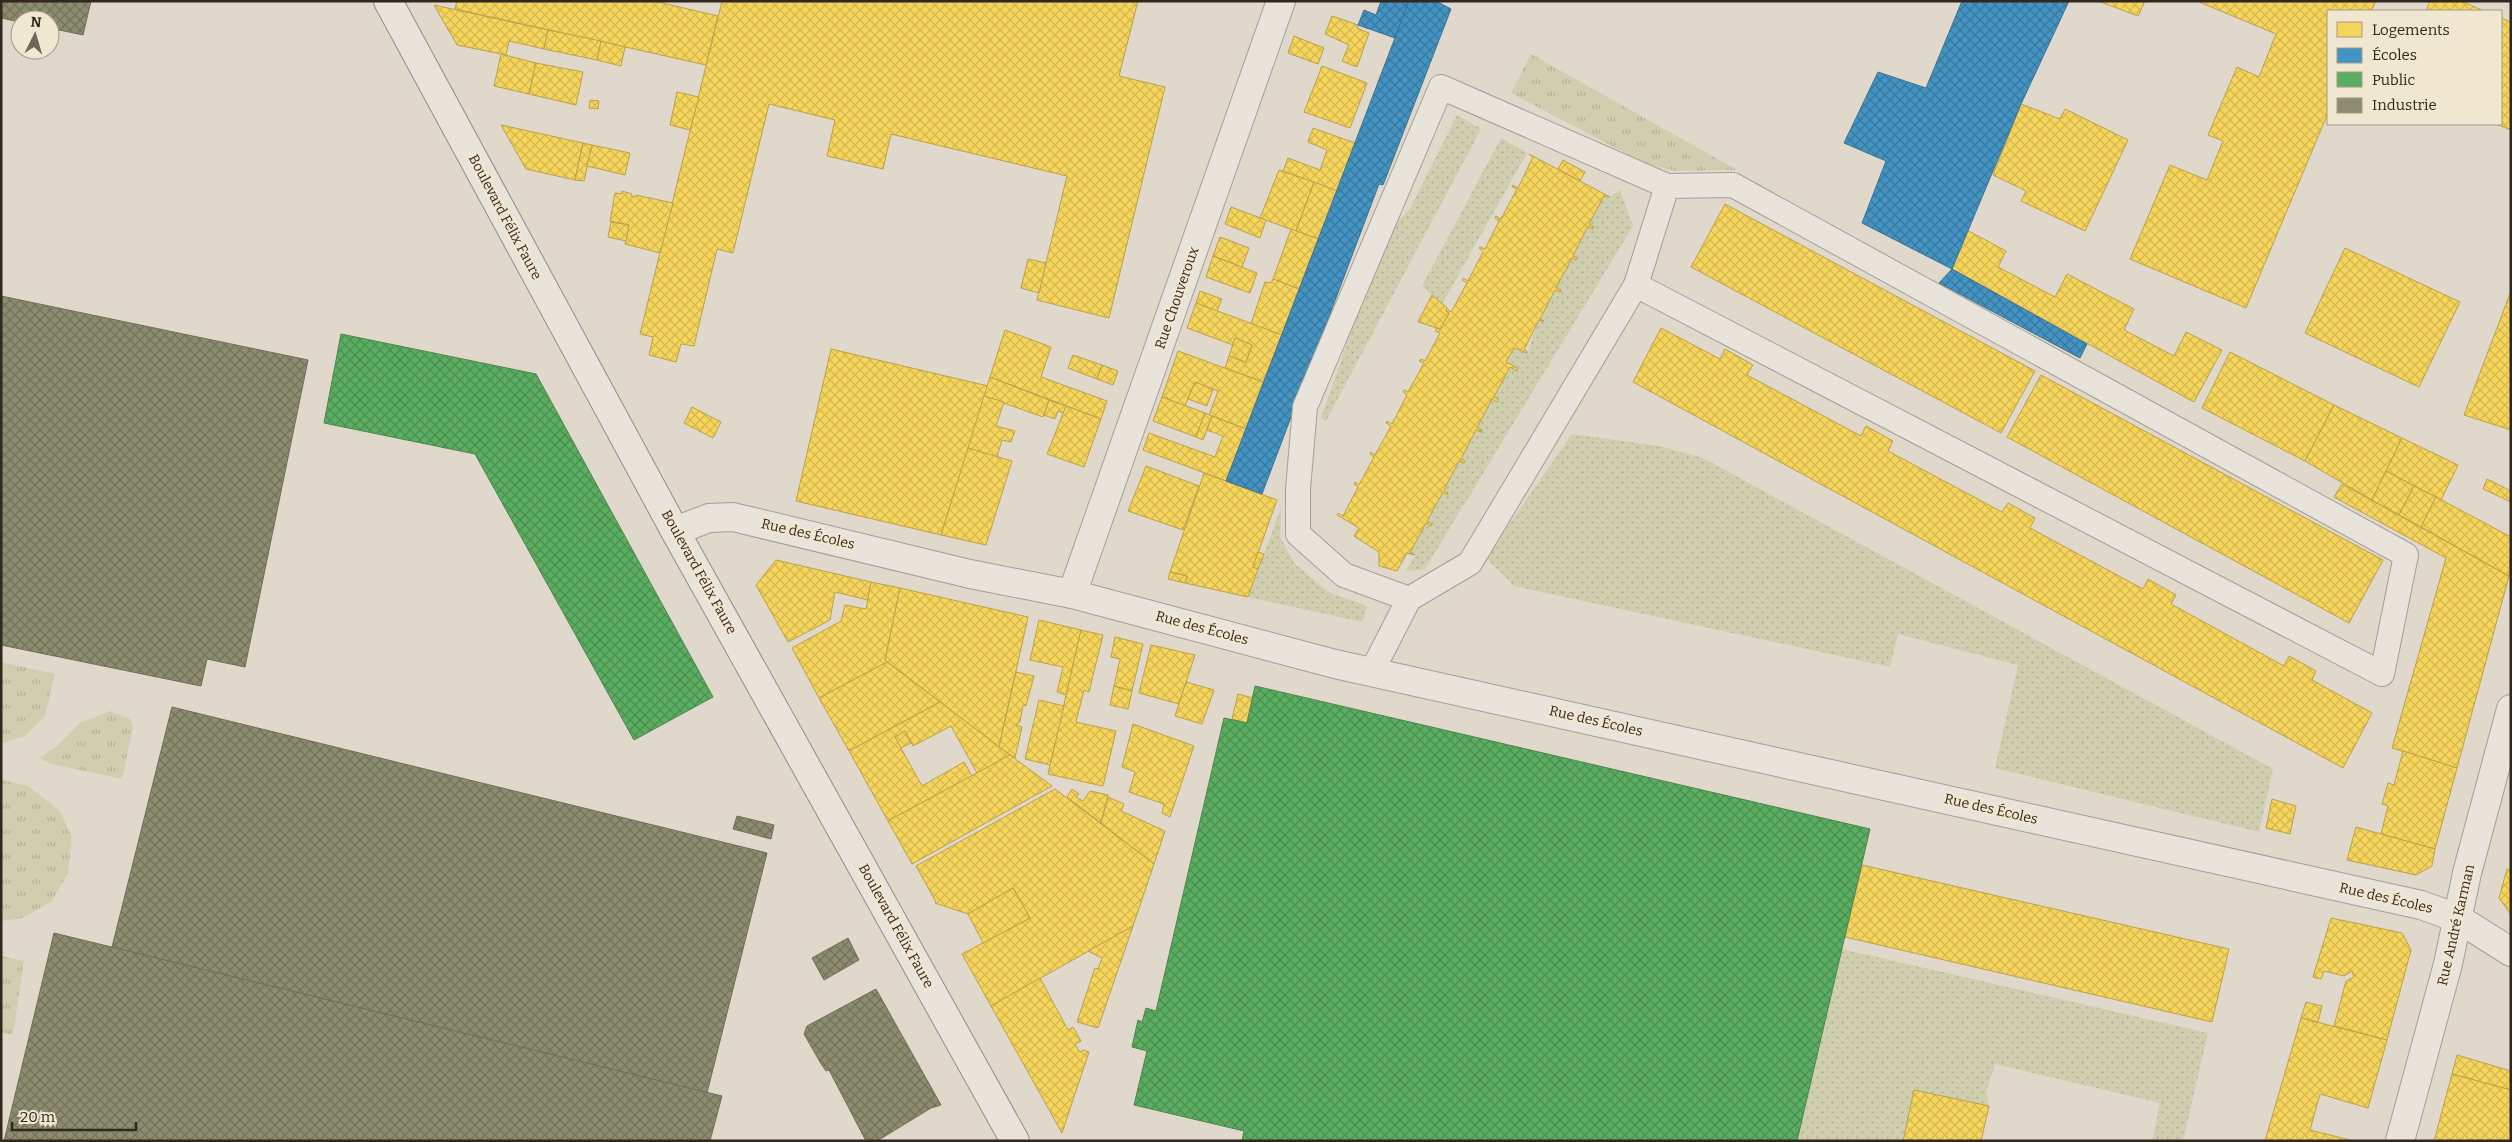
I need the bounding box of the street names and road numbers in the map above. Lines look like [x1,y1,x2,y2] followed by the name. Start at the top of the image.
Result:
[465,151,545,283] street label: Boulevard Félix Faure
[1152,244,1203,351] street label: Rue Chouveroux
[658,507,740,637] street label: Boulevard Félix Faure
[760,514,857,553] street label: Rue des Écoles
[1154,606,1251,649] street label: Rue des Écoles
[1548,701,1645,740] street label: Rue des Écoles
[1943,789,2040,828] street label: Rue des Écoles
[855,861,937,991] street label: Boulevard Félix Faure
[2434,862,2478,987] street label: Rue André Karman
[2338,878,2435,917] street label: Rue des Écoles

